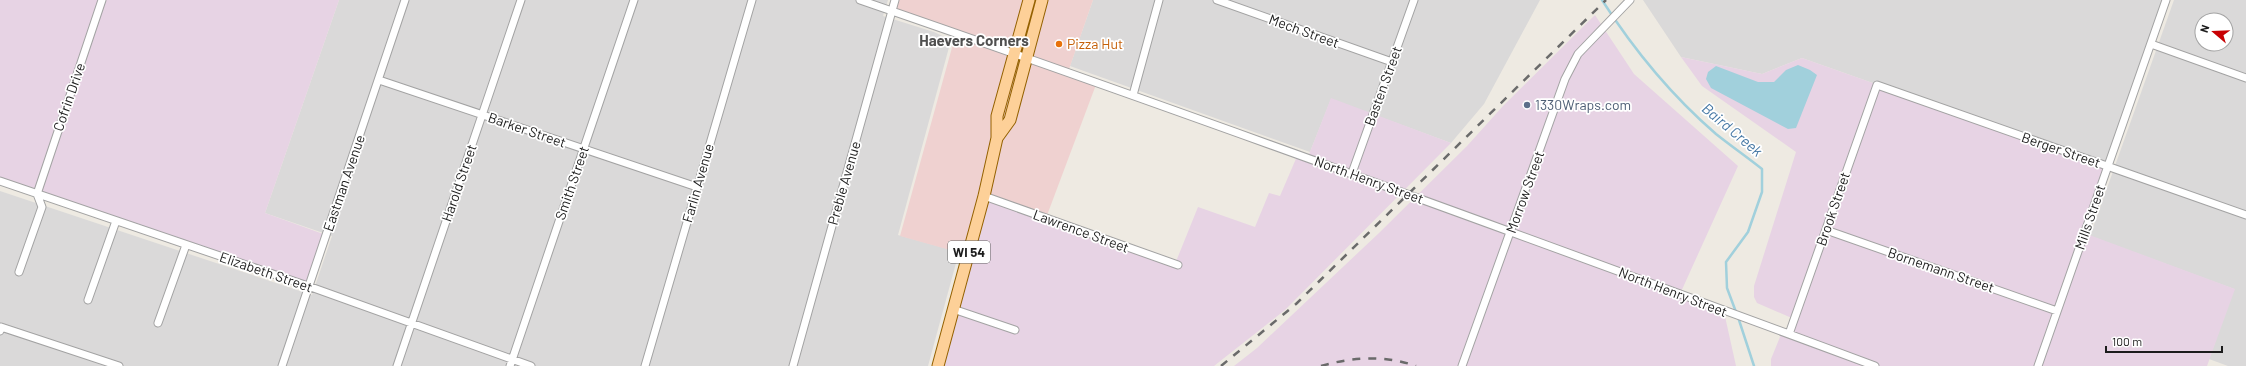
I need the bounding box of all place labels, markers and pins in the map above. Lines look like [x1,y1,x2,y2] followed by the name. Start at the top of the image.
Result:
[1067,35,1123,52] place label: Pizza Hut
[1054,39,1064,49] marker: Pizza Hut
[1535,96,1631,113] place label: 1330Wraps.com
[1522,100,1532,110] marker: 1330Wraps.com

